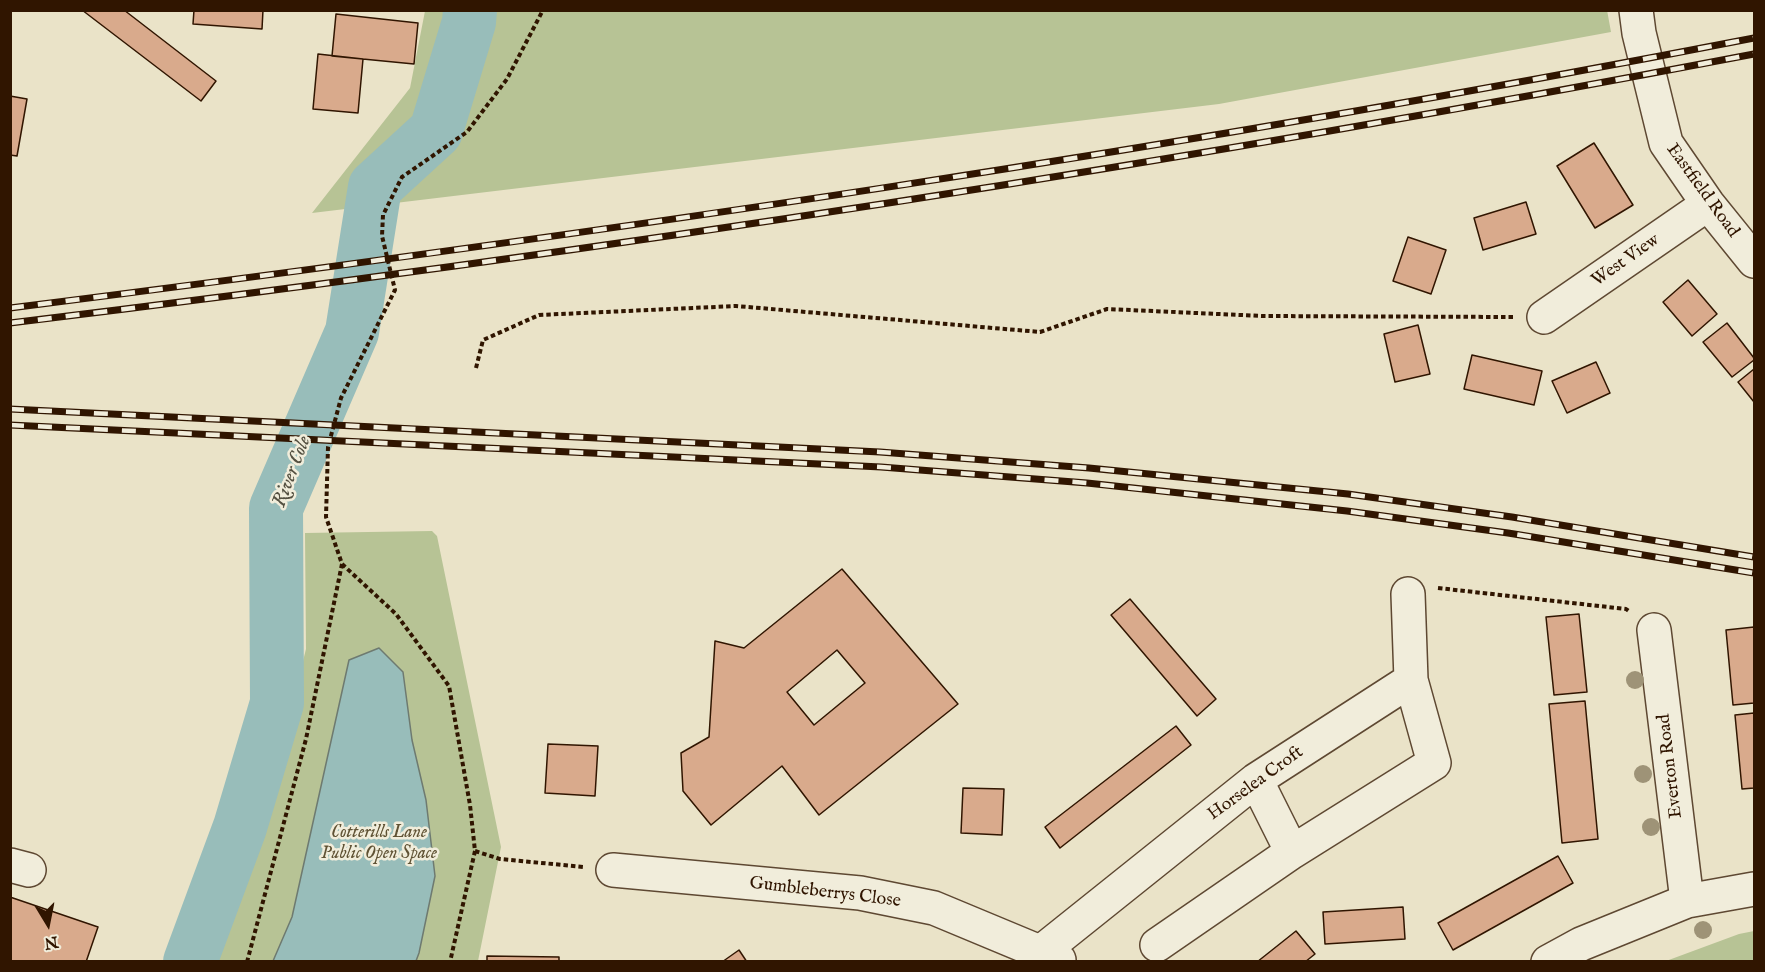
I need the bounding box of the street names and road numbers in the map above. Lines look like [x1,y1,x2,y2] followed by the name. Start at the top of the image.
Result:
[1661,140,1743,242] street label: Eastfield Road
[1588,230,1664,292] street label: West View
[1654,713,1688,819] street label: Everton Road
[1204,742,1308,826] street label: Horselea Croft
[748,873,902,913] street label: Gumbleberrys Close

